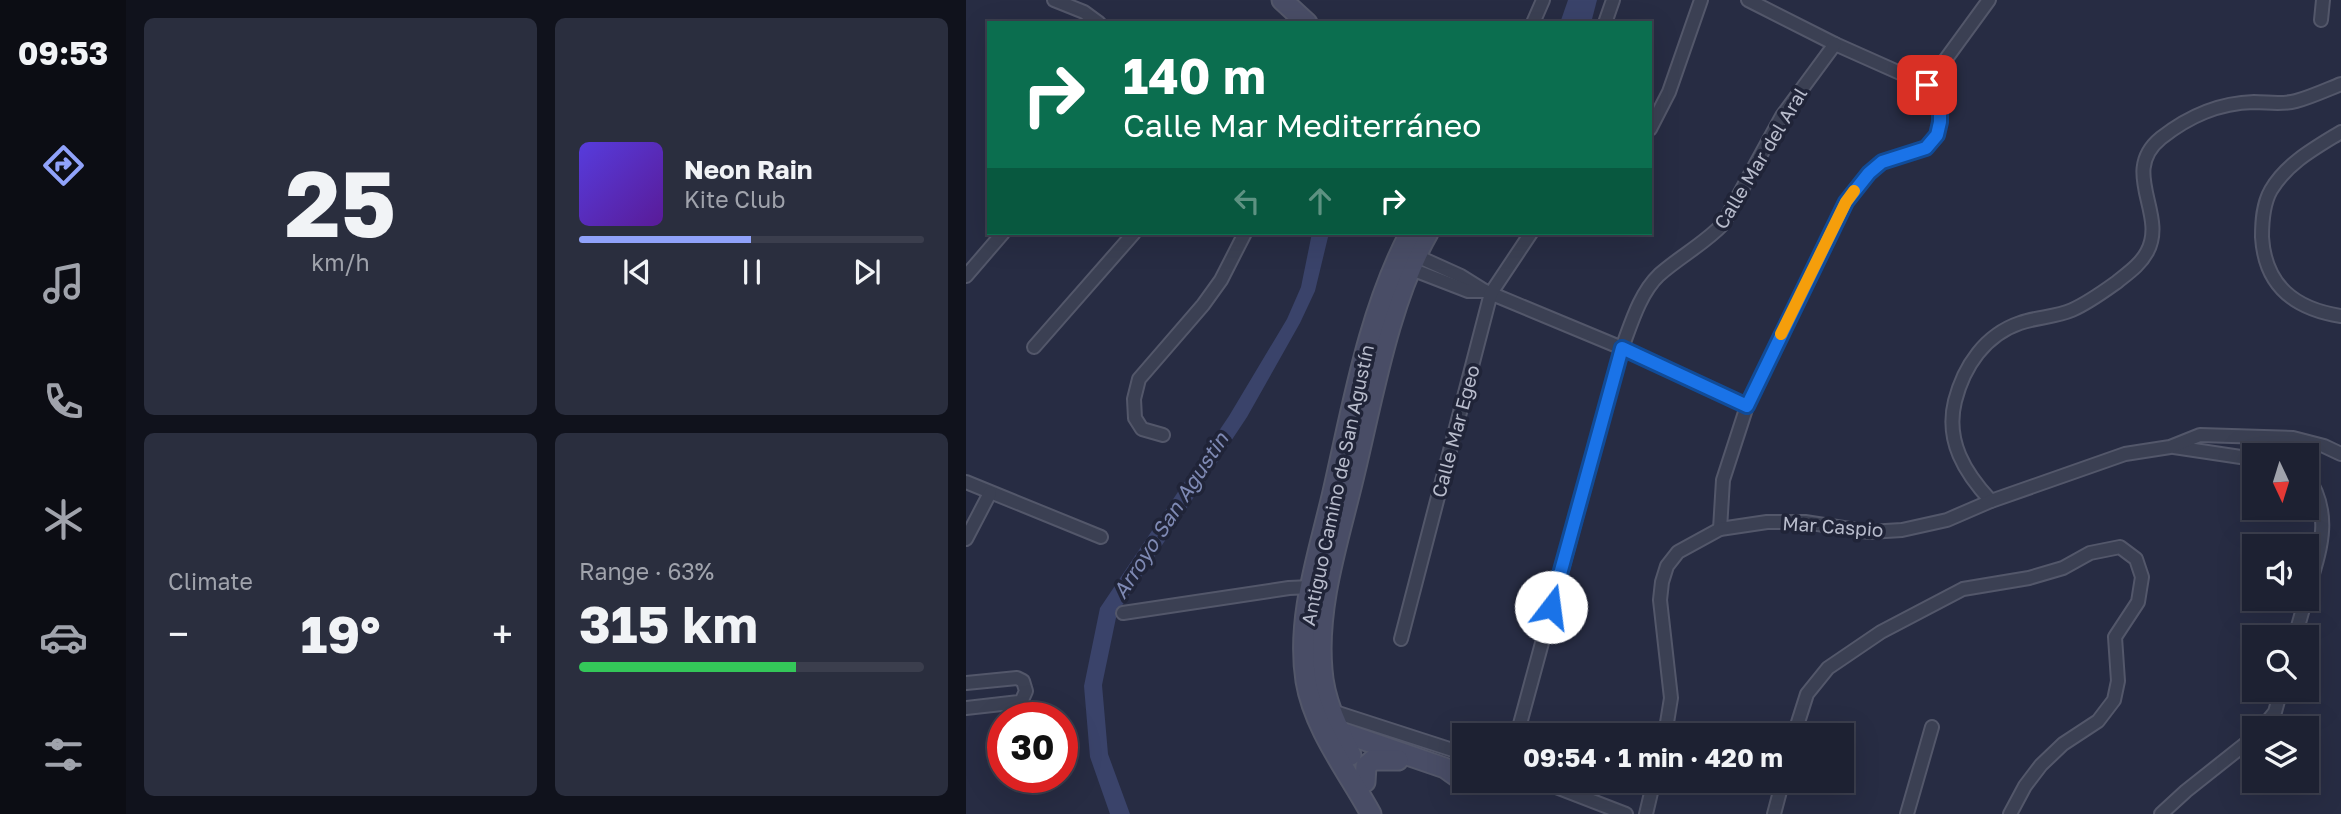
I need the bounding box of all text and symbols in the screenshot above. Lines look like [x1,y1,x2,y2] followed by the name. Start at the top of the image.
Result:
[18,34,108,72] text: 09:53
[1123,46,1266,105] text: 140 m
[1008,49,1099,140] icon: right
[1897,55,1957,115] pin
[1908,66,1946,104] icon: arrive
[1709,83,1811,233] street label: Calle Mar del Aral
[1123,106,1482,144] text: Calle Mar Mediterráneo
[39,141,88,190] icon: directions
[285,148,396,257] text: 25
[684,154,813,185] text: Neon Rain
[1228,182,1266,220] icon: left
[1301,182,1339,220] icon: ahead
[1374,182,1412,220] icon: right
[684,185,785,213] text: Kite Club
[311,248,370,276] text: km/h
[618,253,656,291] icon: previous
[733,253,771,291] icon: pause
[848,253,886,291] icon: next
[39,259,88,308] icon: music
[1296,342,1378,628] street label: Antiguo Camino de San Agustín
[1426,362,1484,500] street label: Calle Mar Egeo
[39,377,88,426] icon: phone
[1107,426,1234,603] water label: Arroyo San Agustin
[2242,443,2319,520] north arrow
[2242,443,2319,793] map controls
[39,495,88,544] icon: climate
[1782,511,1884,541] street label: Mar Caspio
[2242,534,2319,611] button: sound
[579,557,714,585] text: Range · 63%
[168,567,253,595] text: Climate
[1514,570,1588,644] position arrow
[579,592,758,654] text: 315 km
[300,602,381,664] text: 19°
[168,611,189,656] text: −
[492,611,513,656] text: +
[39,613,88,662] icon: car
[2242,625,2319,702] button: search
[987,702,1078,793] speed limit sign: 30
[2242,716,2319,793] button: layers
[39,730,88,779] icon: filters
[1523,742,1783,773] text: 09:54 · 1 min · 420 m

